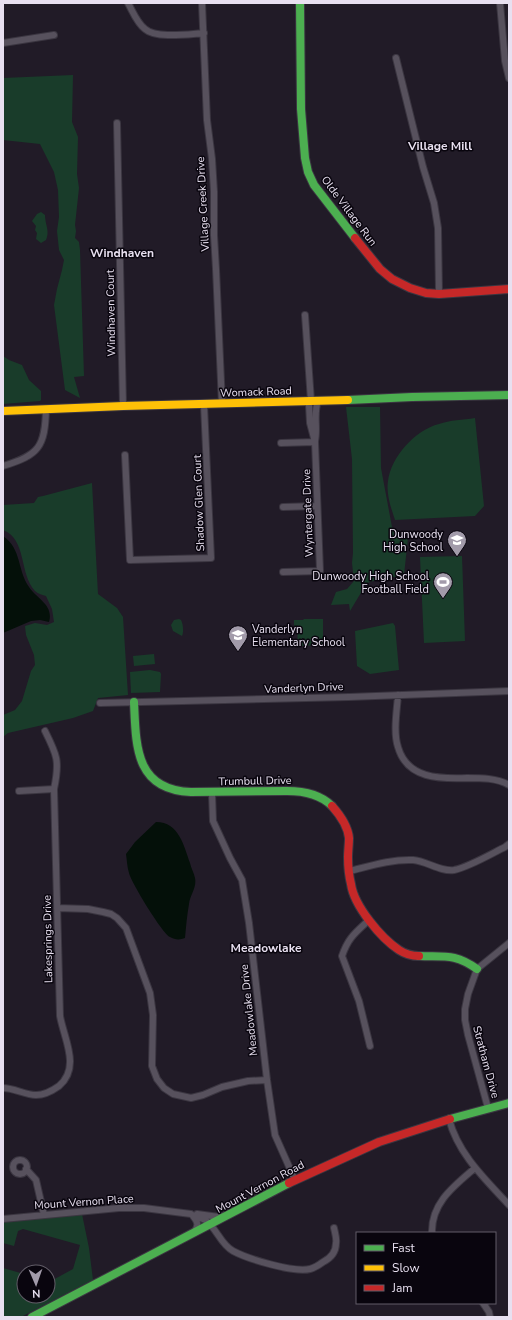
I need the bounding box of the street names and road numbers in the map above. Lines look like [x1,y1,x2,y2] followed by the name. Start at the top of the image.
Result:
[193,156,213,253] street label: Village Creek Drive
[318,173,380,249] street label: Olde Village Run
[103,269,119,357] street label: Windhaven Court
[220,383,292,401] street label: Womack Road
[190,454,208,552] street label: Shadow Glen Court
[299,469,317,557] street label: Wyntergate Drive
[263,679,344,697] street label: Vanderlyn Drive
[218,773,292,789] street label: Trumbull Drive
[40,895,56,983] street label: Lakesprings Drive
[237,963,261,1057] street label: Meadowlake Drive
[469,1024,503,1100] street label: Stratham Drive
[213,1157,307,1217] street label: Mount Vernon Road
[34,1191,134,1213] street label: Mount Vernon Place

